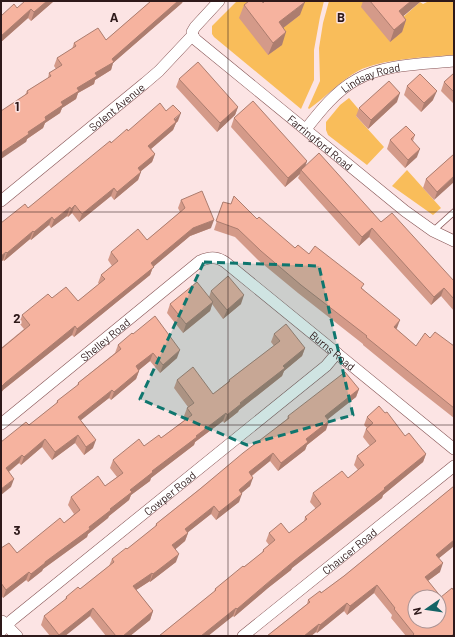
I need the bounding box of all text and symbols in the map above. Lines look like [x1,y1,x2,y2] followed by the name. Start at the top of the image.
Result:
[110,9,119,25] text: A
[337,9,345,25] text: B
[338,60,401,95] street label: Lindsay Road
[86,80,147,133] street label: Solent Avenue
[15,98,19,114] text: 1
[285,112,356,172] street label: Farringford Road
[13,310,21,326] text: 2
[77,315,132,363] street label: Shelley Road
[308,328,358,372] street label: Burns Road
[141,468,198,517] street label: Cowper Road
[13,522,21,538] text: 3
[319,525,379,577] street label: Chaucer Road
[407,589,447,629] north arrow
[410,606,424,616] text: N

